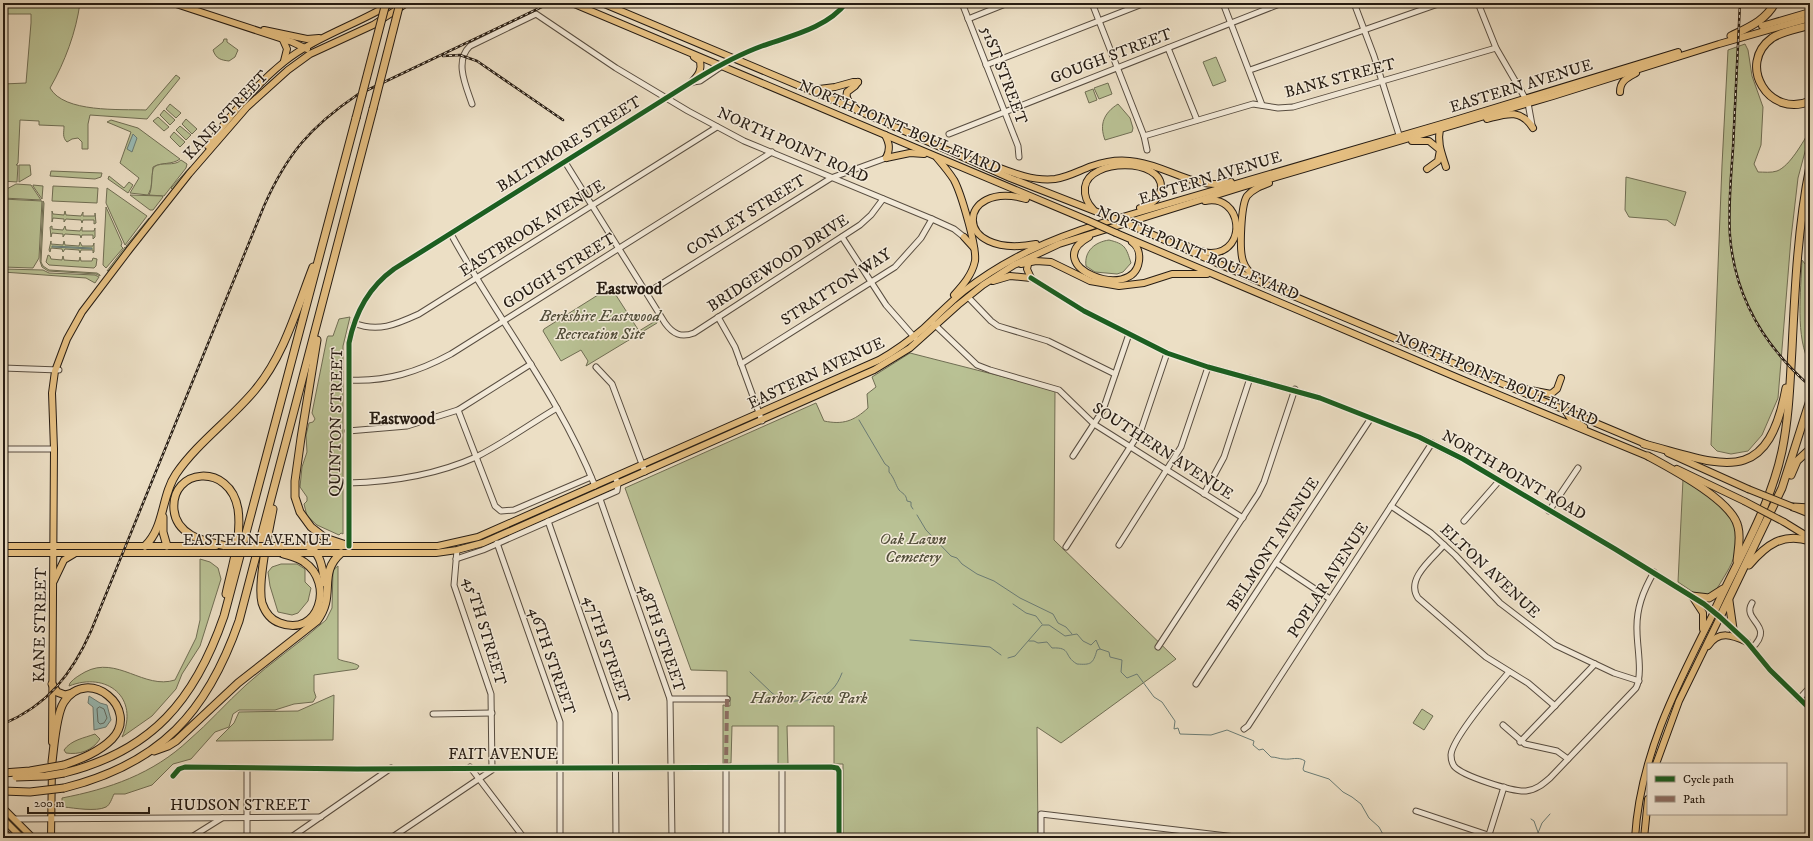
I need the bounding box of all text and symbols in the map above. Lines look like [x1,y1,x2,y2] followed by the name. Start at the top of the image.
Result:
[976,23,1032,127] street label: 51ST STREET
[1047,24,1175,88] street label: GOUGH STREET
[1282,54,1398,102] street label: BANK STREET
[1447,55,1595,117] street label: EASTERN AVENUE
[179,66,273,164] street label: KANE STREET
[796,75,1004,179] street label: NORTH POINT BOULEVARD
[493,91,645,197] street label: BALTIMORE STREET
[714,103,872,187] street label: NORTH POINT ROAD
[1136,147,1284,209] street label: EASTERN AVENUE
[683,170,809,260] street label: CONLEY STREET
[456,175,608,281] street label: EASTBROOK AVENUE
[1094,201,1302,305] street label: NORTH POINT BOULEVARD
[704,210,852,316] street label: BRIDGEWOOD DRIVE
[499,228,619,314] street label: GOUGH STREET
[777,243,896,330] street label: STRATTON WAY
[596,278,663,300] district label: Eastwood
[539,306,662,344] park label: Berkshire Eastwood Recreation Site
[1393,327,1601,431] street label: NORTH POINT BOULEVARD
[744,333,888,413] street label: EASTERN AVENUE
[325,347,347,497] street label: QUINTON STREET
[1089,398,1237,504] street label: SOUTHERN AVENUE
[369,408,436,430] district label: Eastwood
[1438,425,1590,525] street label: NORTH POINT ROAD
[1222,473,1324,615] street label: BELMONT AVENUE
[1283,518,1373,642] street label: POPLAR AVENUE
[1436,520,1544,622] street label: ELTON AVENUE
[880,529,946,567] park label: Oak Lawn Cemetery
[183,530,331,550] street label: EASTERN AVENUE
[29,567,51,683] street label: KANE STREET
[459,575,511,687] street label: 45TH STREET
[634,582,690,694] street label: 48TH STREET
[579,593,635,705] street label: 47TH STREET
[524,605,580,717] street label: 46TH STREET
[749,688,868,708] park label: Harbor View Park
[448,744,558,764] street label: FAIT AVENUE
[1647,763,1787,815] legend
[1683,772,1735,787] text: Cycle path
[28,789,149,815] scale bar
[1683,792,1706,807] text: Path
[170,795,310,815] street label: HUDSON STREET
[34,796,64,811] text: 200 m

